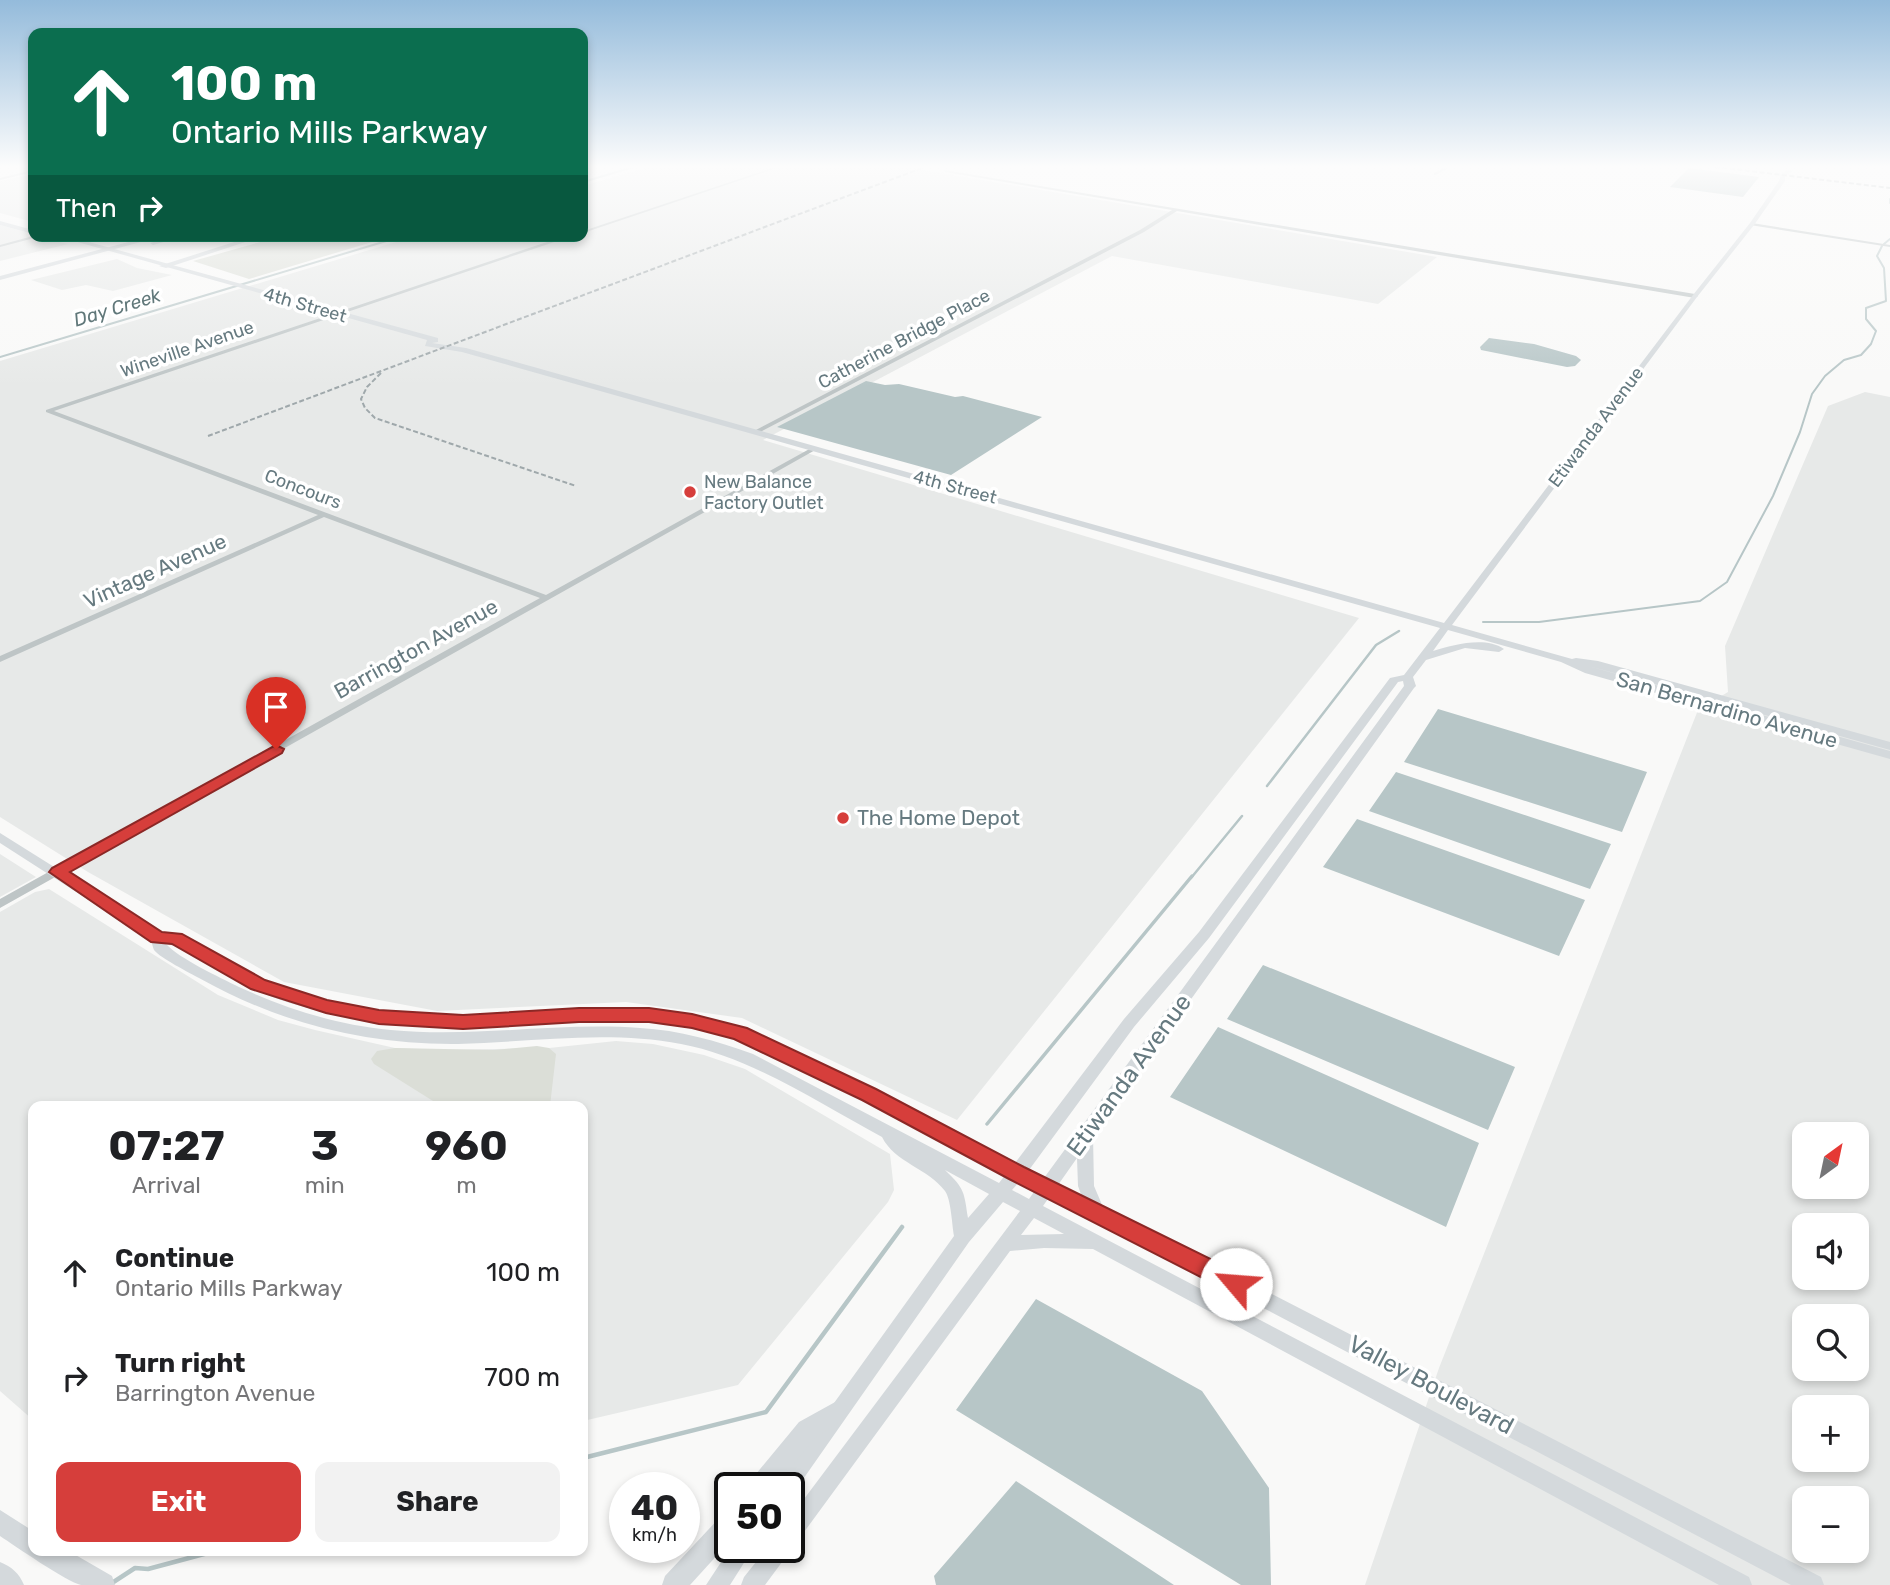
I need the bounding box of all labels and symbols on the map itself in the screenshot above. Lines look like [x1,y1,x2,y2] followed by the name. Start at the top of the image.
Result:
[71,283,164,332] water label: Day Creek
[261,283,349,327] street label: 4th Street
[814,284,994,394] street label: Catherine Bridge Place
[117,316,257,382] street label: Wineville Avenue
[1544,363,1648,491] street label: Etiwanda Avenue
[262,464,344,514] street label: Concours
[911,465,999,509] street label: 4th Street
[704,471,823,514] place label: New Balance Factory Outlet
[682,484,698,500] marker: New Balance Factory Outlet
[80,528,230,613] street label: Vintage Avenue
[330,593,502,704] street label: Barrington Avenue
[1614,666,1841,753] street label: San Bernardino Avenue
[246,677,306,749] pin
[857,805,1020,830] place label: The Home Depot
[835,810,851,826] marker: The Home Depot
[1061,989,1197,1161] street label: Etiwanda Avenue
[1792,1122,1869,1199] north arrow
[1199,1247,1273,1321] position arrow
[1344,1330,1518,1440] street label: Valley Boulevard
[714,1472,805,1563] speed limit sign: 50

